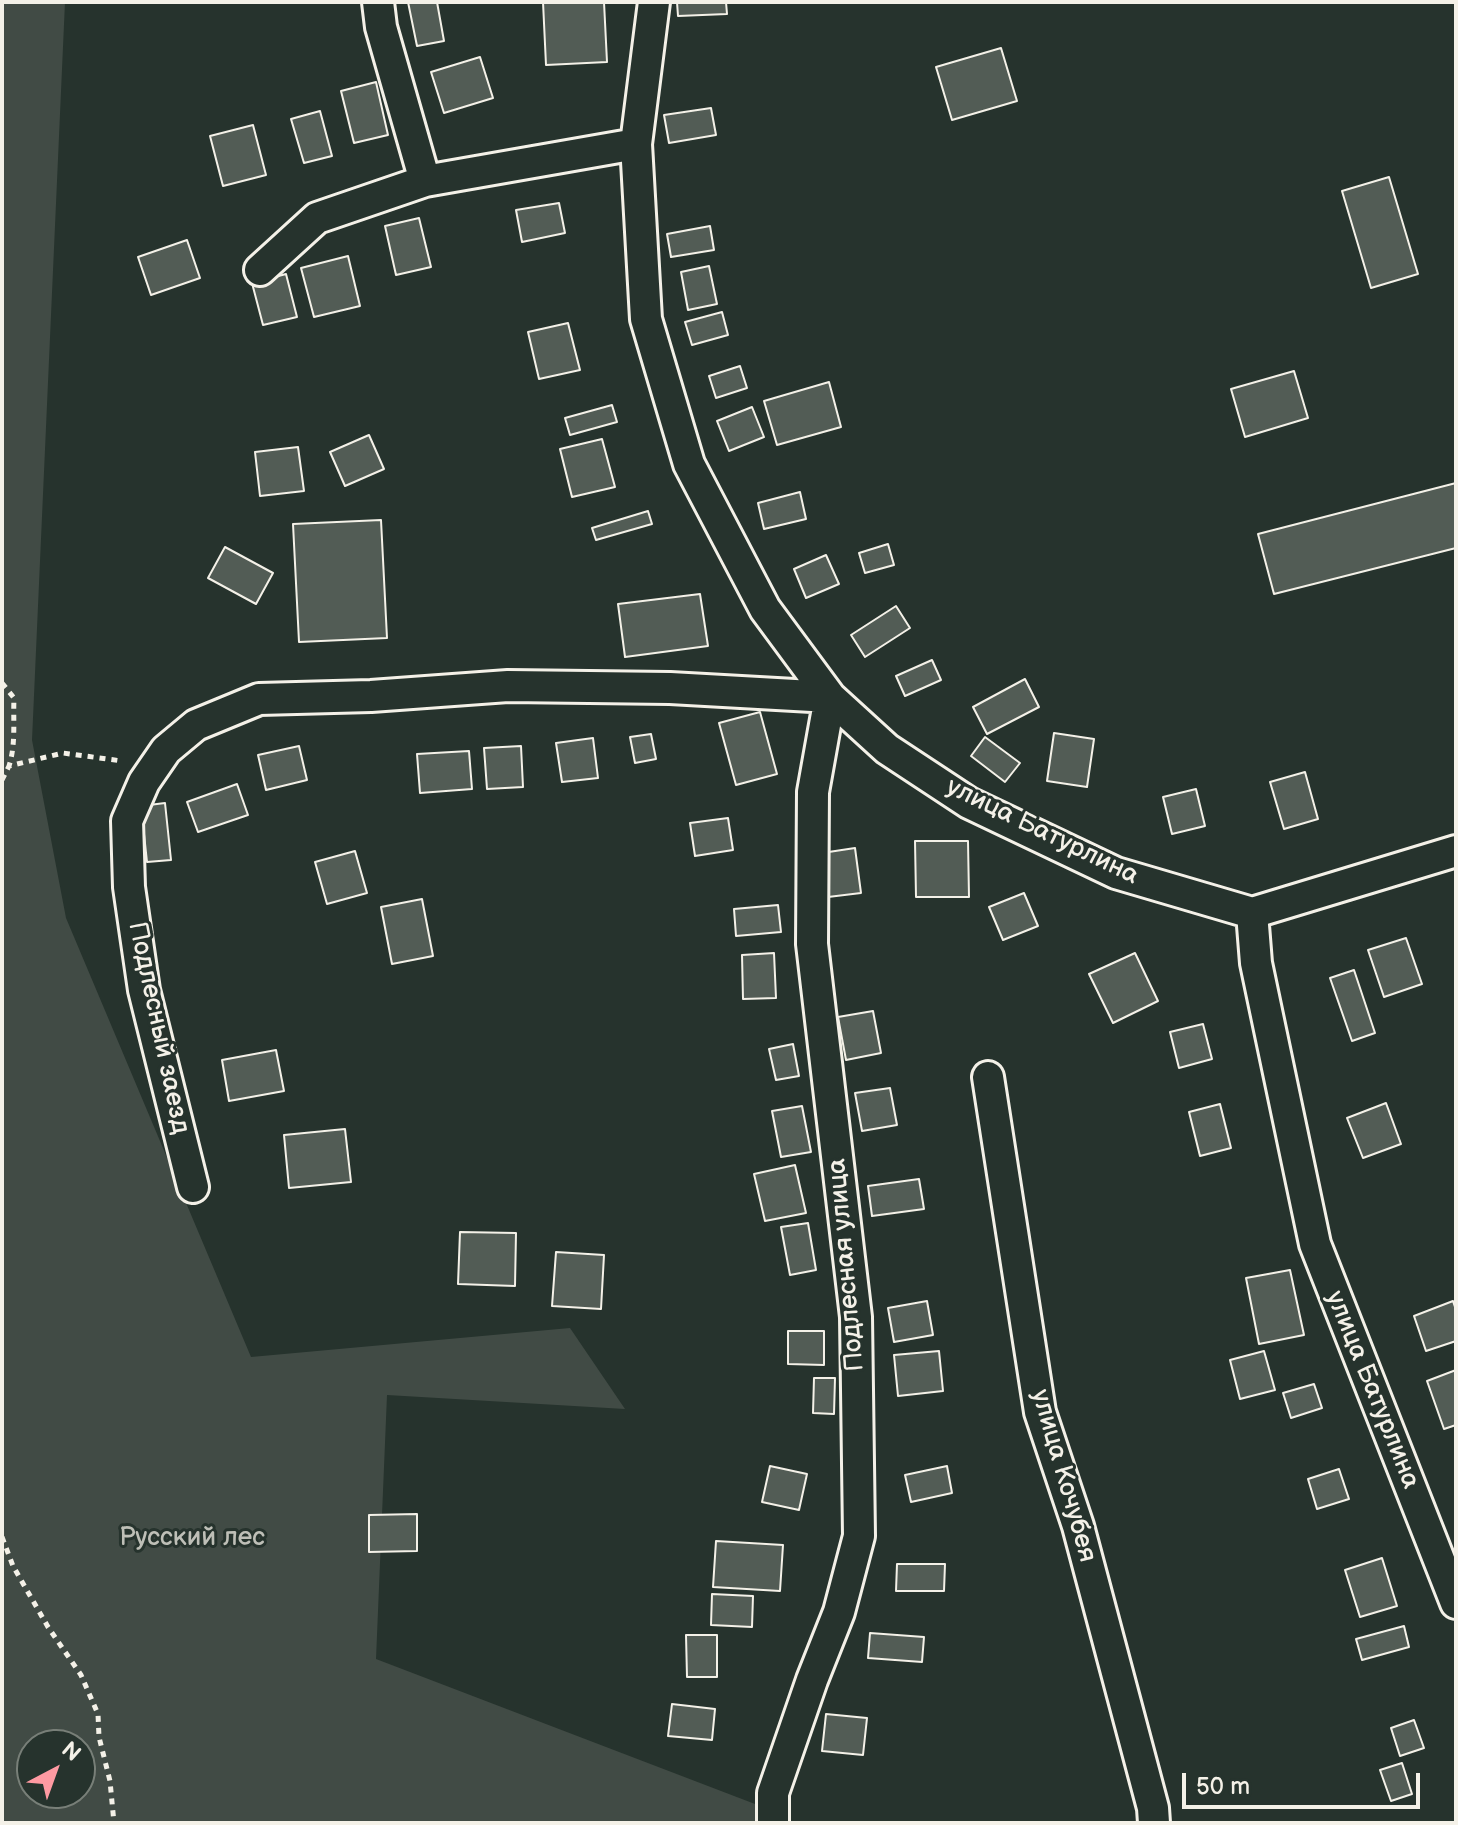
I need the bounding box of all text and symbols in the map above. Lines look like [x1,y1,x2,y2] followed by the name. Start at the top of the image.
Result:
[941,772,1143,892] street label: улица Батурлина
[120,919,196,1137] street label: Подлесный заезд
[822,1157,872,1373] street label: Подлесная улица
[1318,1287,1426,1493] street label: улица Батурлина
[1023,1386,1103,1566] street label: улица Кочубея
[119,1522,265,1554] park label: Русский лес
[16,1729,96,1809] north arrow
[56,1736,86,1768] text: N
[1186,1757,1424,1807] scale bar
[1196,1772,1250,1801] text: 50 m

